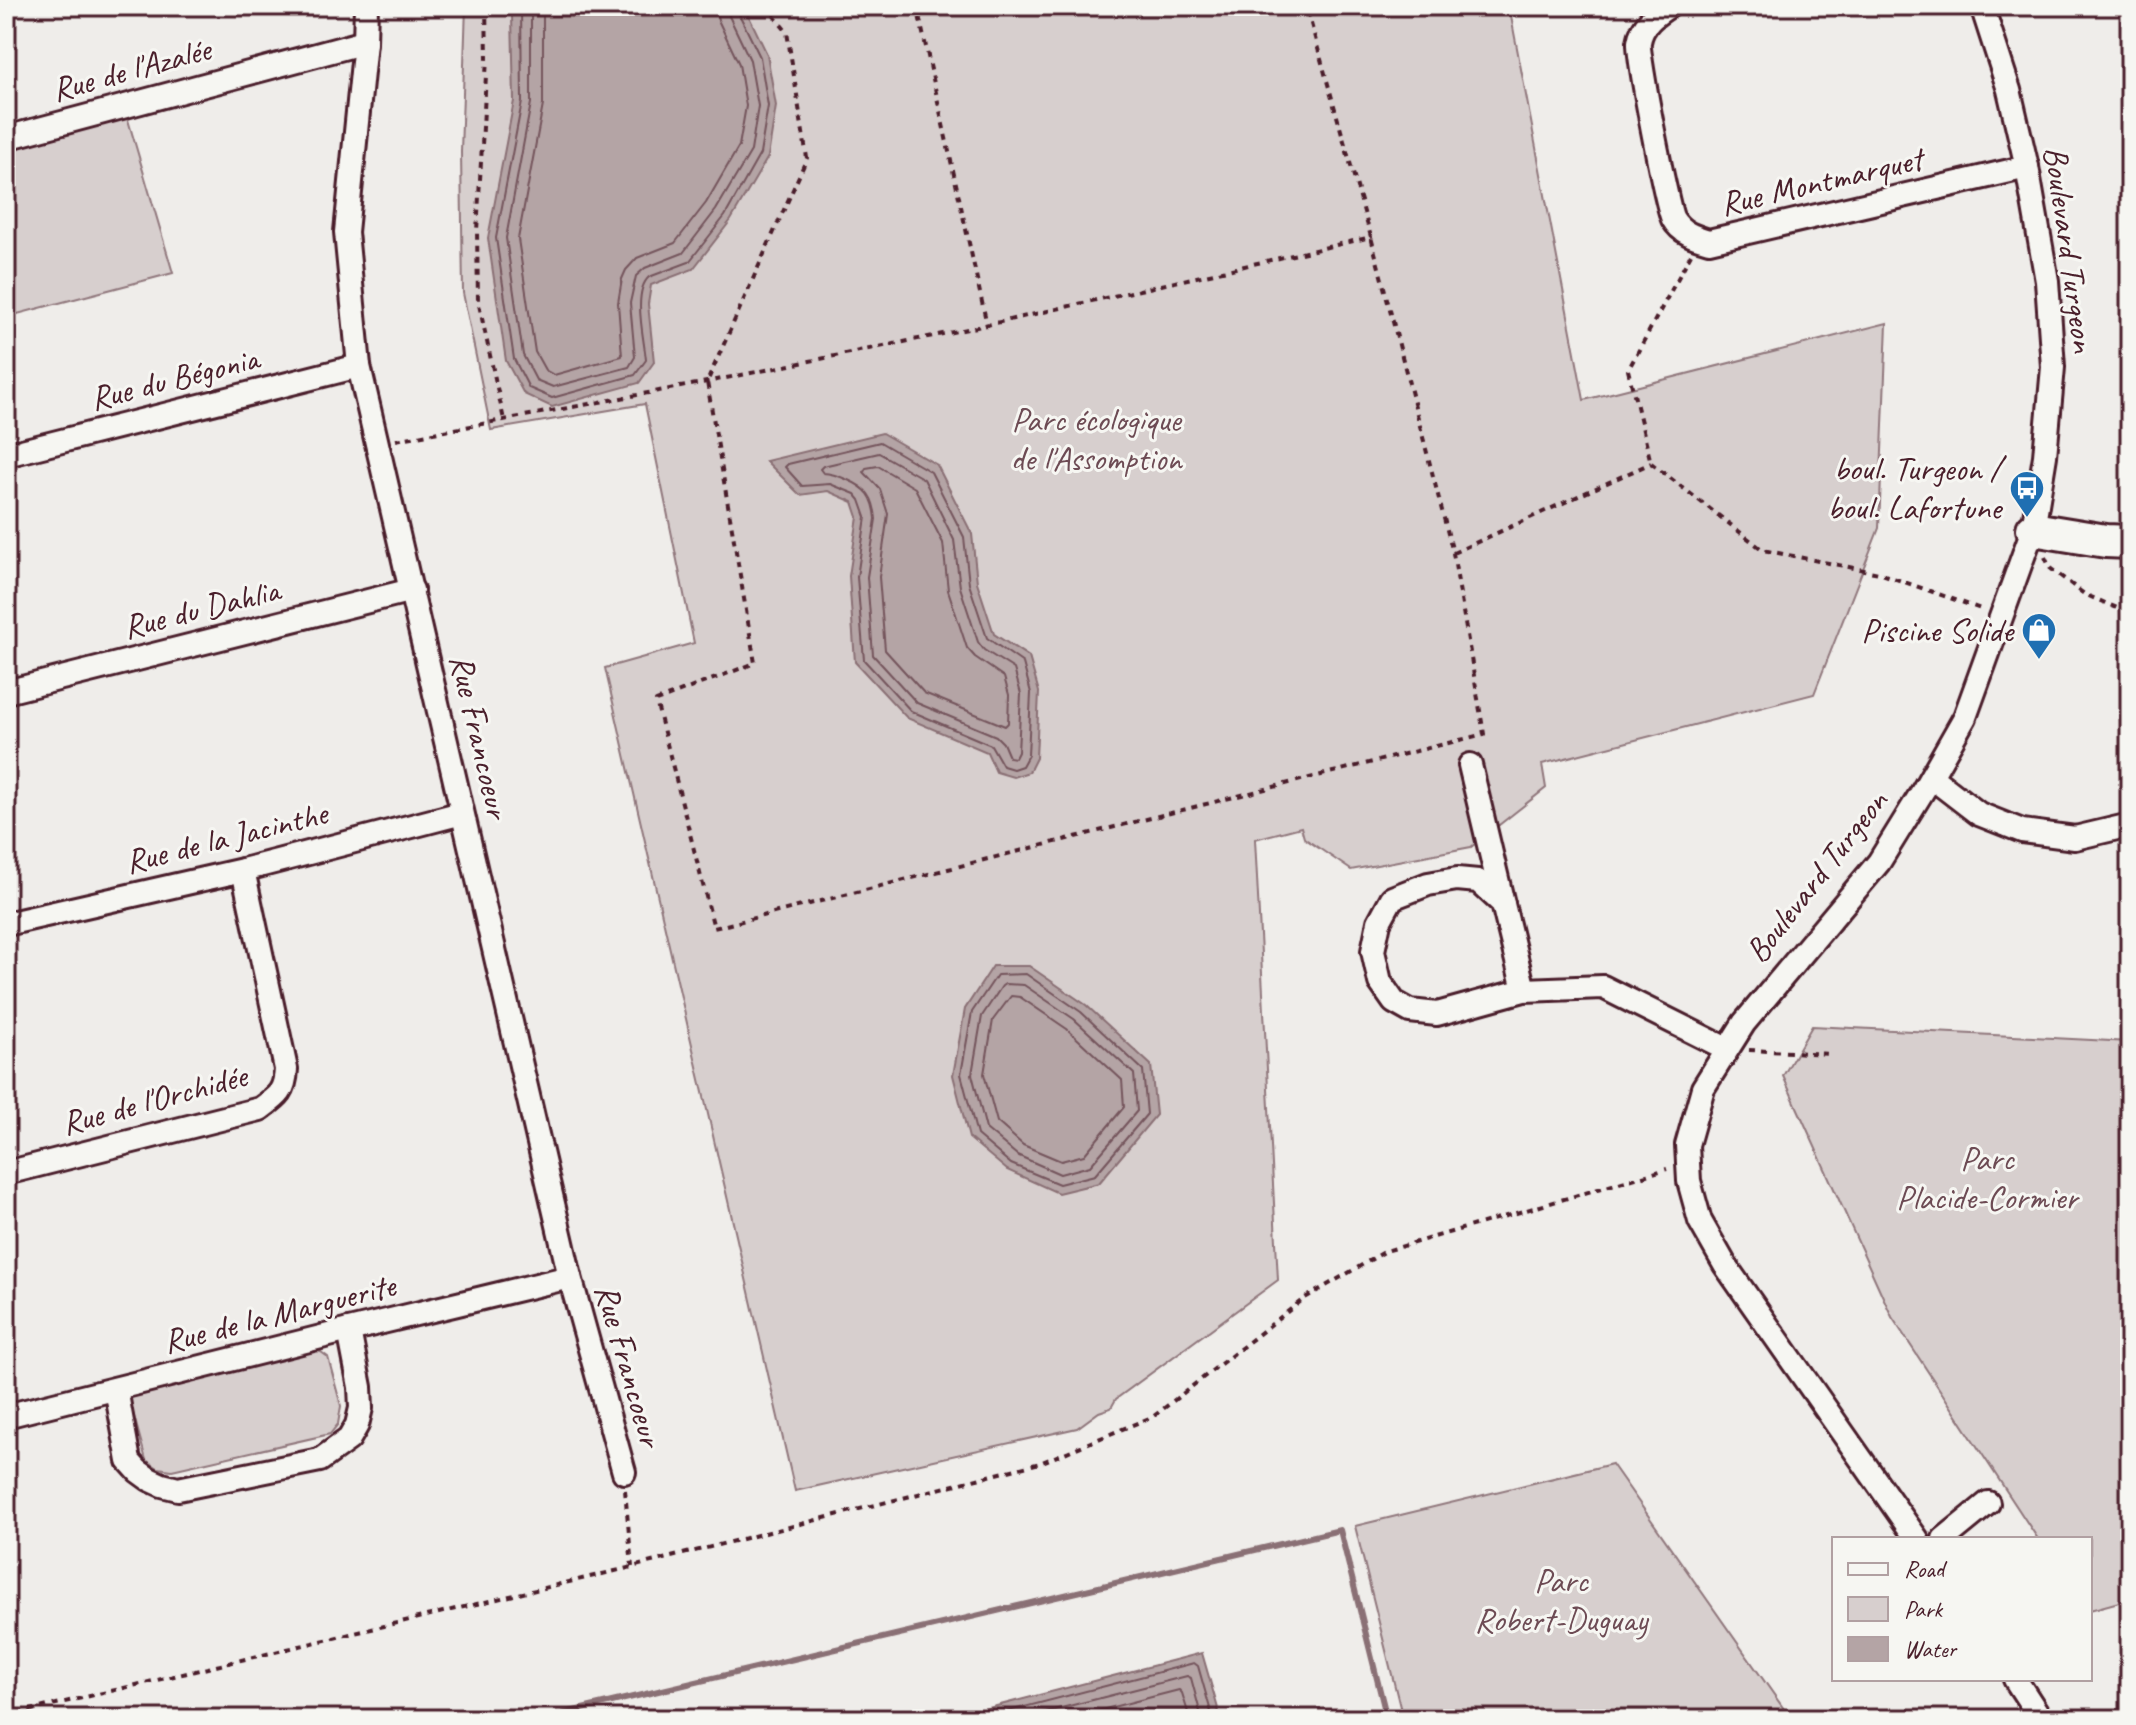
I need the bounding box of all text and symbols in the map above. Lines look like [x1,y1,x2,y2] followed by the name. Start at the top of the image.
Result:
[47,26,218,111] street label: Rue de l'Azalée
[1716,136,1931,225] street label: Rue Montmarquet
[2034,143,2106,356] street label: Boulevard Turgeon
[86,336,265,420] street label: Rue du Bégonia
[1010,398,1183,480] park label: Parc écologique de l'Assomption
[1827,447,2008,529] place label: boul. Turgeon / boul. Lafortune
[2008,469,2046,519] bus stop icon: boul. Turgeon / boul. Lafortune
[119,567,286,648] street label: Rue du Dahlia
[1861,609,2015,652] place label: Piscine Solide
[2020,611,2058,661] shop icon: Piscine Solide
[440,650,521,826] street label: Rue Francoeur
[1735,780,1898,971] street label: Boulevard Turgeon
[121,790,334,883] street label: Rue de la Jacinthe
[57,1053,254,1144] street label: Rue de l'Orchidée
[1896,1137,2080,1219] park label: Parc Placide-Cormier
[159,1263,401,1363] street label: Rue de la Marguerite
[585,1279,674,1455] street label: Rue Francoeur
[1832,1537,2092,1681] legend
[1904,1554,1948,1584] text: Road
[1475,1559,1650,1641] park label: Parc Robert-Duguay
[1904,1594,1944,1624] text: Park
[1904,1634,1959,1664] text: Water

